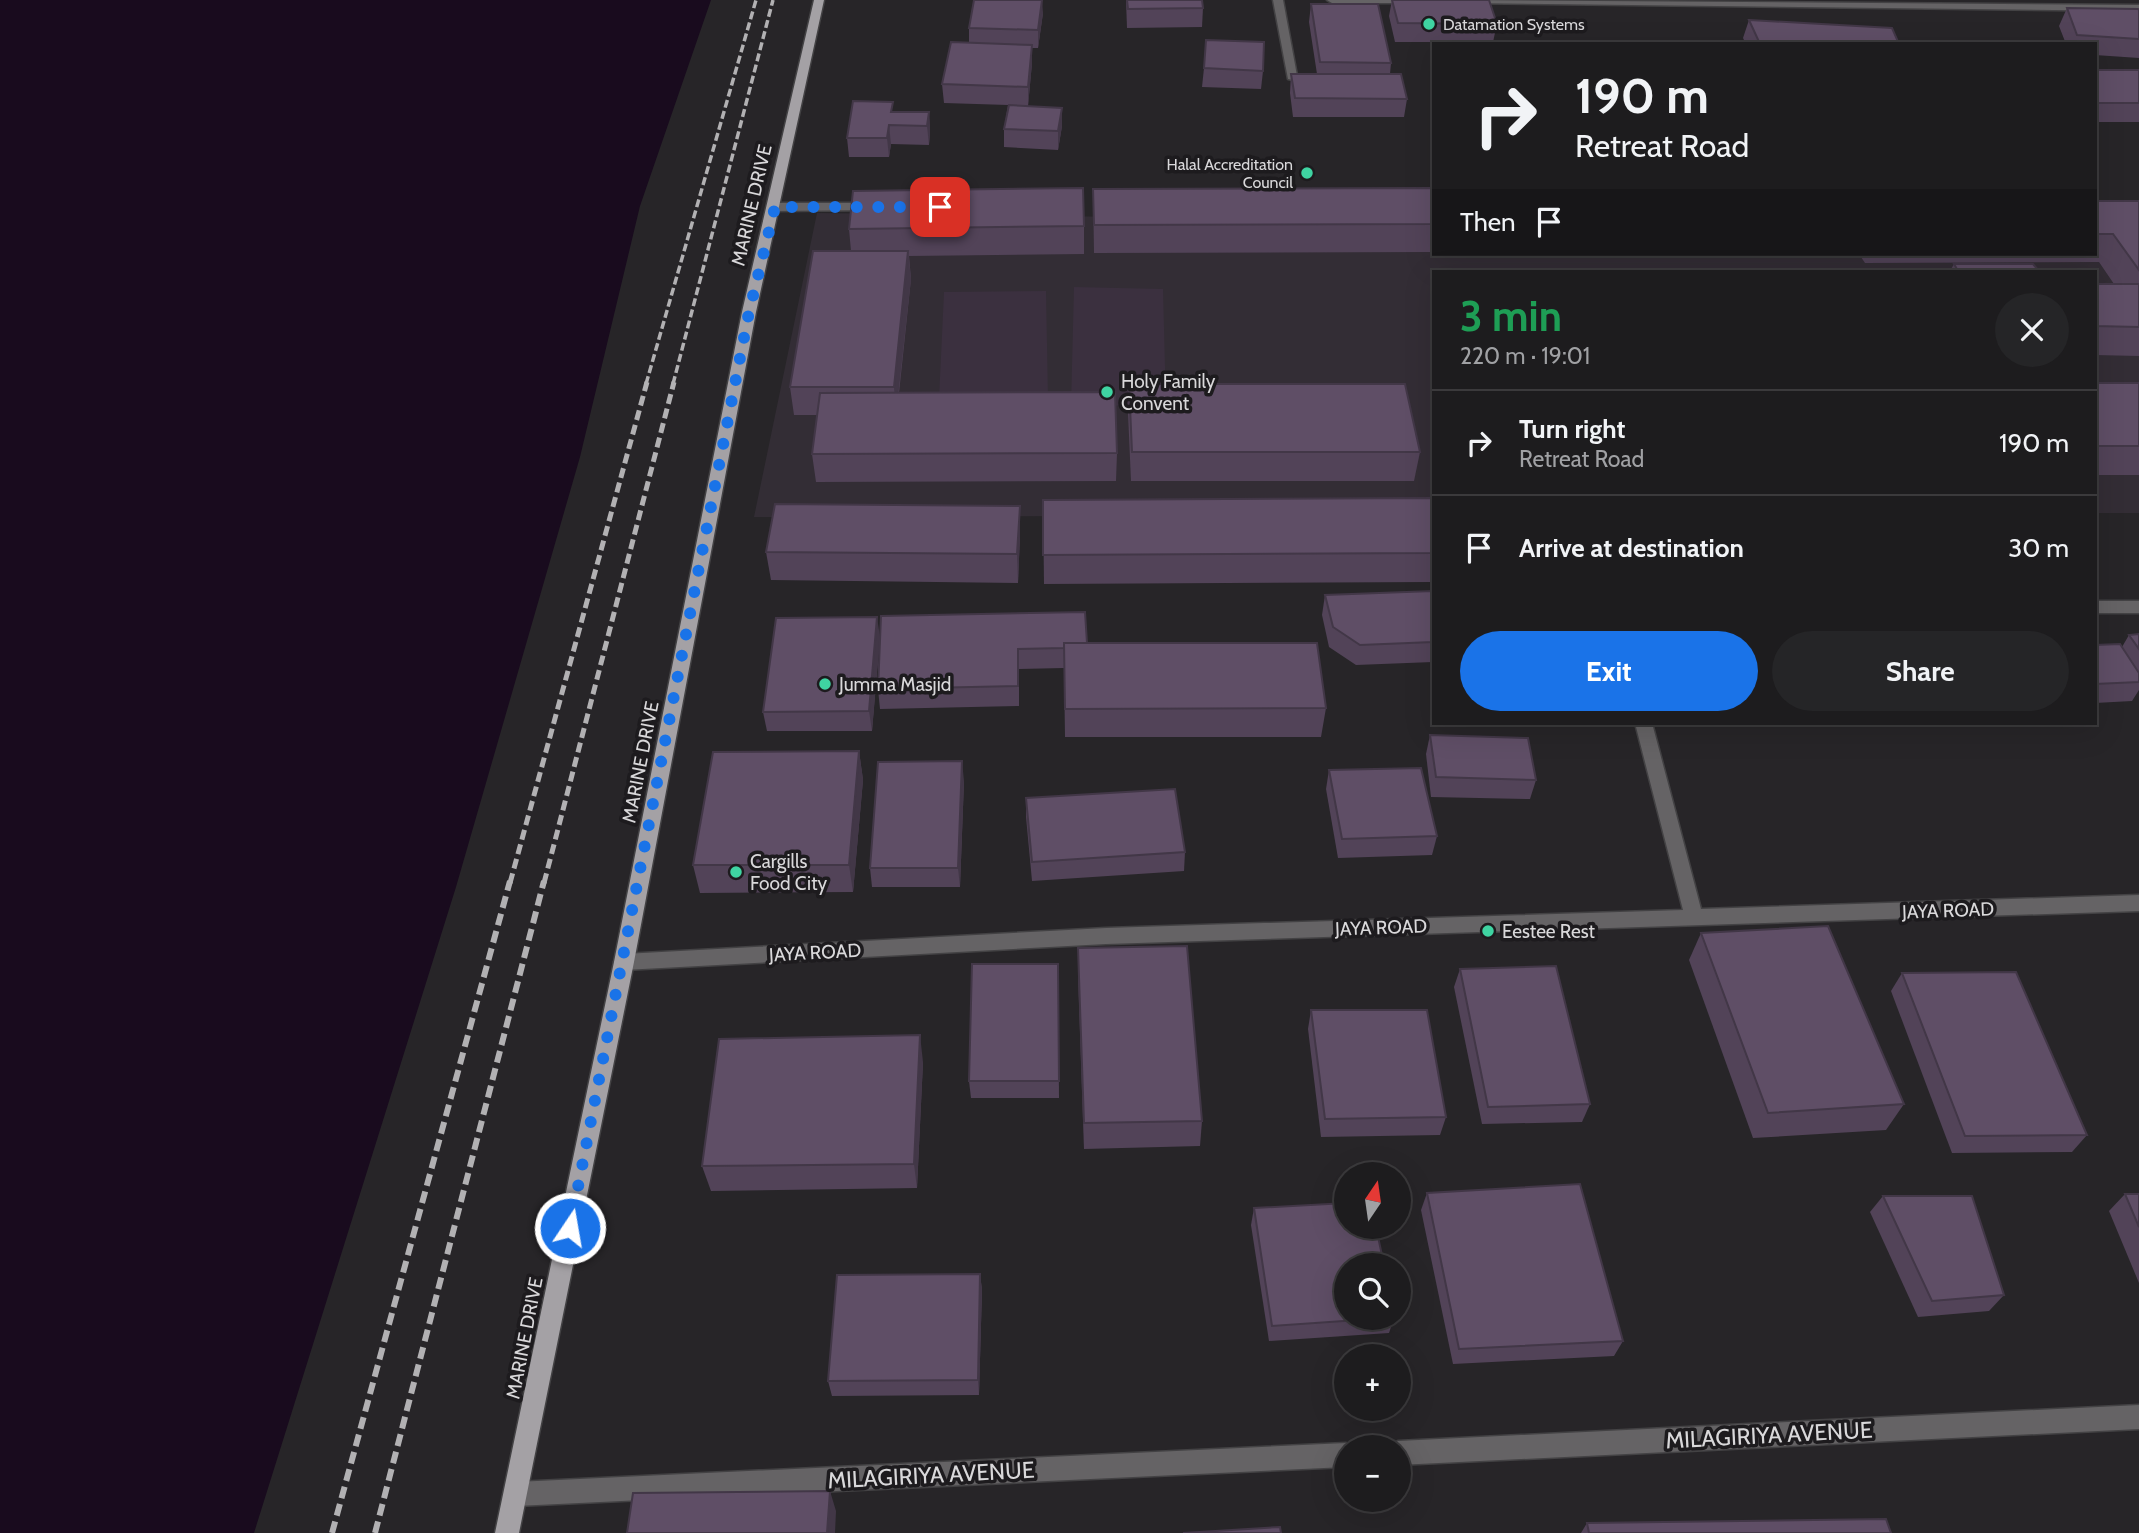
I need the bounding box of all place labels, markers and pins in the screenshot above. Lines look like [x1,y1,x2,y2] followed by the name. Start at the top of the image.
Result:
[1443,15,1585,34] place label: Datamation Systems
[1421,16,1437,32] marker: Datamation Systems
[1167,155,1293,192] place label: Halal Accreditation Council
[1299,165,1315,181] marker: Halal Accreditation Council
[910,177,970,237] pin
[1121,370,1216,415] place label: Holy Family Convent
[1099,384,1115,400] marker: Holy Family Convent
[838,673,951,696] place label: Jumma Masjid
[817,676,833,692] marker: Jumma Masjid
[750,850,828,895] place label: Cargills Food City
[728,864,744,880] marker: Cargills Food City
[1502,920,1596,943] place label: Eestee Rest
[1480,923,1496,939] marker: Eestee Rest

